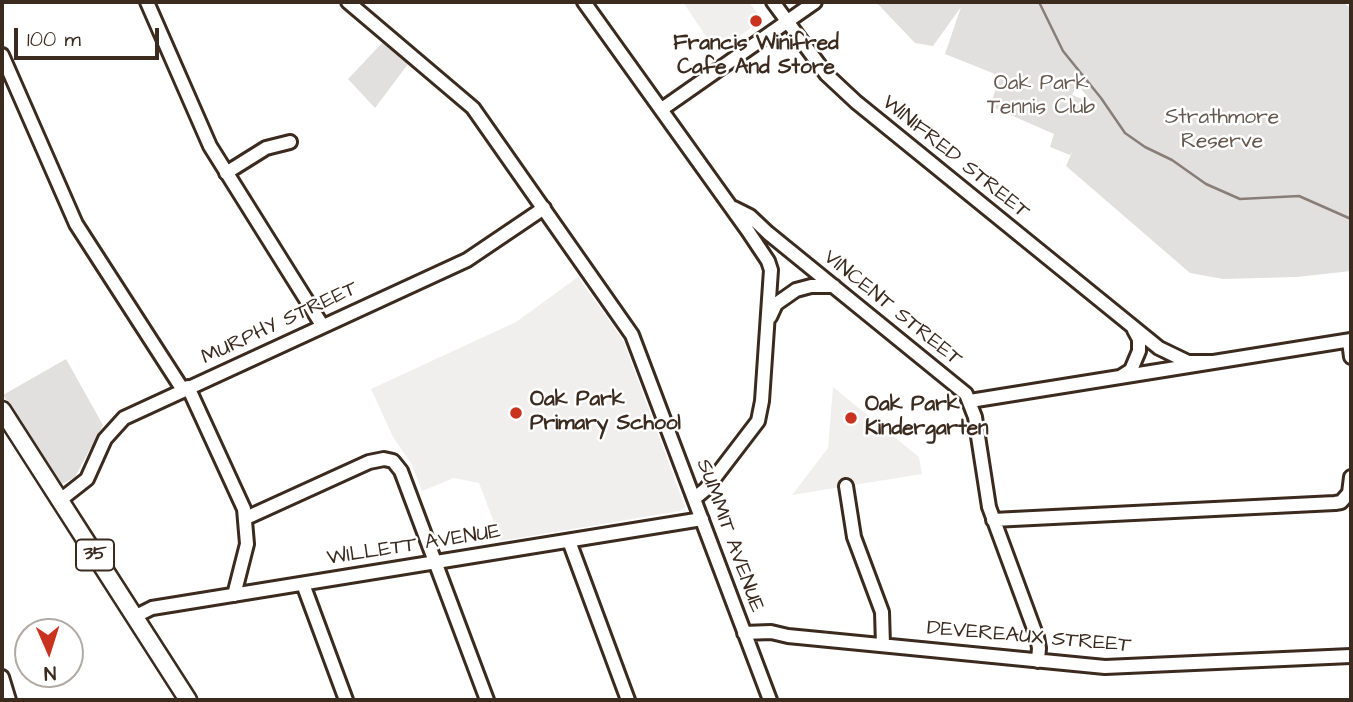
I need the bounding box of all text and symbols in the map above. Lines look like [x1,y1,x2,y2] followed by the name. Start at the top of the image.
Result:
[748,13,764,29] marker: Francis Winifred Cafe And Store
[18,14,163,58] scale bar
[27,25,81,54] text: 100 m
[673,32,839,82] place label: Francis Winifred Cafe And Store
[987,72,1095,122] park label: Oak Park Tennis Club
[876,91,1034,225] street label: WINIFRED STREET
[1165,106,1279,156] park label: Strathmore Reserve
[818,245,966,373] street label: VINCENT STREET
[198,277,362,371] street label: MURPHY STREET
[530,388,681,438] place label: Oak Park Primary School
[865,393,989,443] place label: Oak Park Kindergarten
[508,405,524,421] marker: Oak Park Primary School
[843,410,859,426] marker: Oak Park Kindergarten
[690,456,768,616] street label: SUMMIT AVENUE
[325,520,503,572] street label: WILLETT AVENUE
[76,540,114,570] road number: 35
[926,617,1132,659] street label: DEVEREAUX STREET
[14,618,84,688] north arrow
[43,659,57,686] text: N

